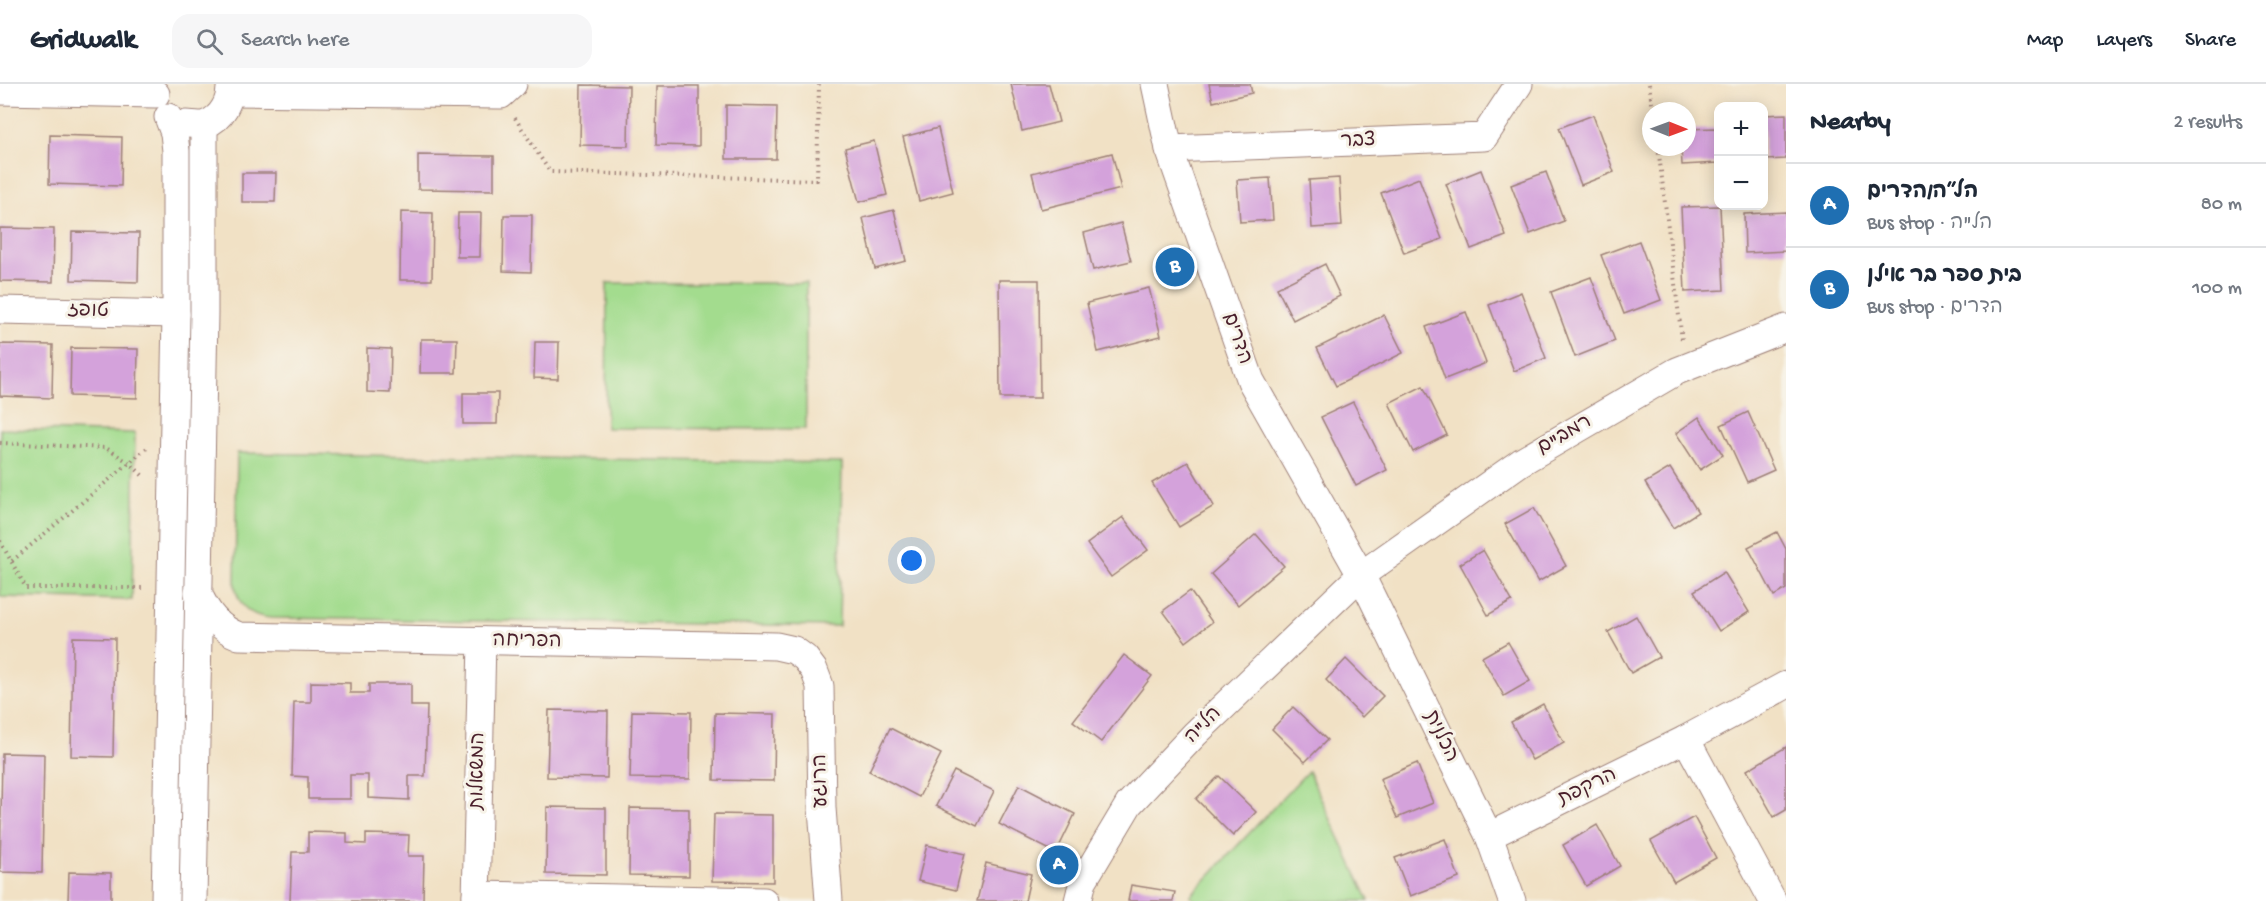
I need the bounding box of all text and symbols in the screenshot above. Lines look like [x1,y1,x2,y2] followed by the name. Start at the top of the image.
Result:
[172,14,592,68] search box
[30,25,136,58] text: Gridwalk
[193,25,226,58] icon: search
[241,28,349,54] text: Search here
[2027,29,2063,54] text: Map
[2096,29,2152,54] text: Layers
[2185,29,2236,54] text: Share
[1642,102,1696,156] north arrow
[1714,102,1768,210] map controls
[1714,102,1768,156] button: +
[1810,108,1891,139] text: Nearby
[2173,112,2242,135] text: 2 results
[1340,130,1376,154] street label: צבר
[1714,156,1768,210] button: −
[1867,180,1978,206] text: הל״ה/הדרים
[1824,194,1835,217] text: A
[2201,194,2242,217] text: 80 m
[1867,213,1992,236] text: Bus stop · הל"ה
[1156,244,1194,290] pin: B
[1867,264,2022,290] text: בית ספר בר אילן
[1824,278,1835,301] text: B
[2192,278,2242,301] text: 100 m
[1867,297,2003,320] text: Bus stop · הדרים
[67,300,109,324] street label: טופז
[1217,310,1255,368] street label: הדרים
[1534,411,1596,461] street label: רמב"ם
[897,546,926,575] your location
[492,630,562,654] street label: הפריחה
[1180,702,1227,749] street label: הל"ה
[1418,707,1464,766] street label: הכלנית
[465,732,491,811] street label: המשאלות
[810,754,834,808] street label: הרוגע
[1554,764,1621,812] street label: הרקפת
[1040,842,1078,888] pin: A

